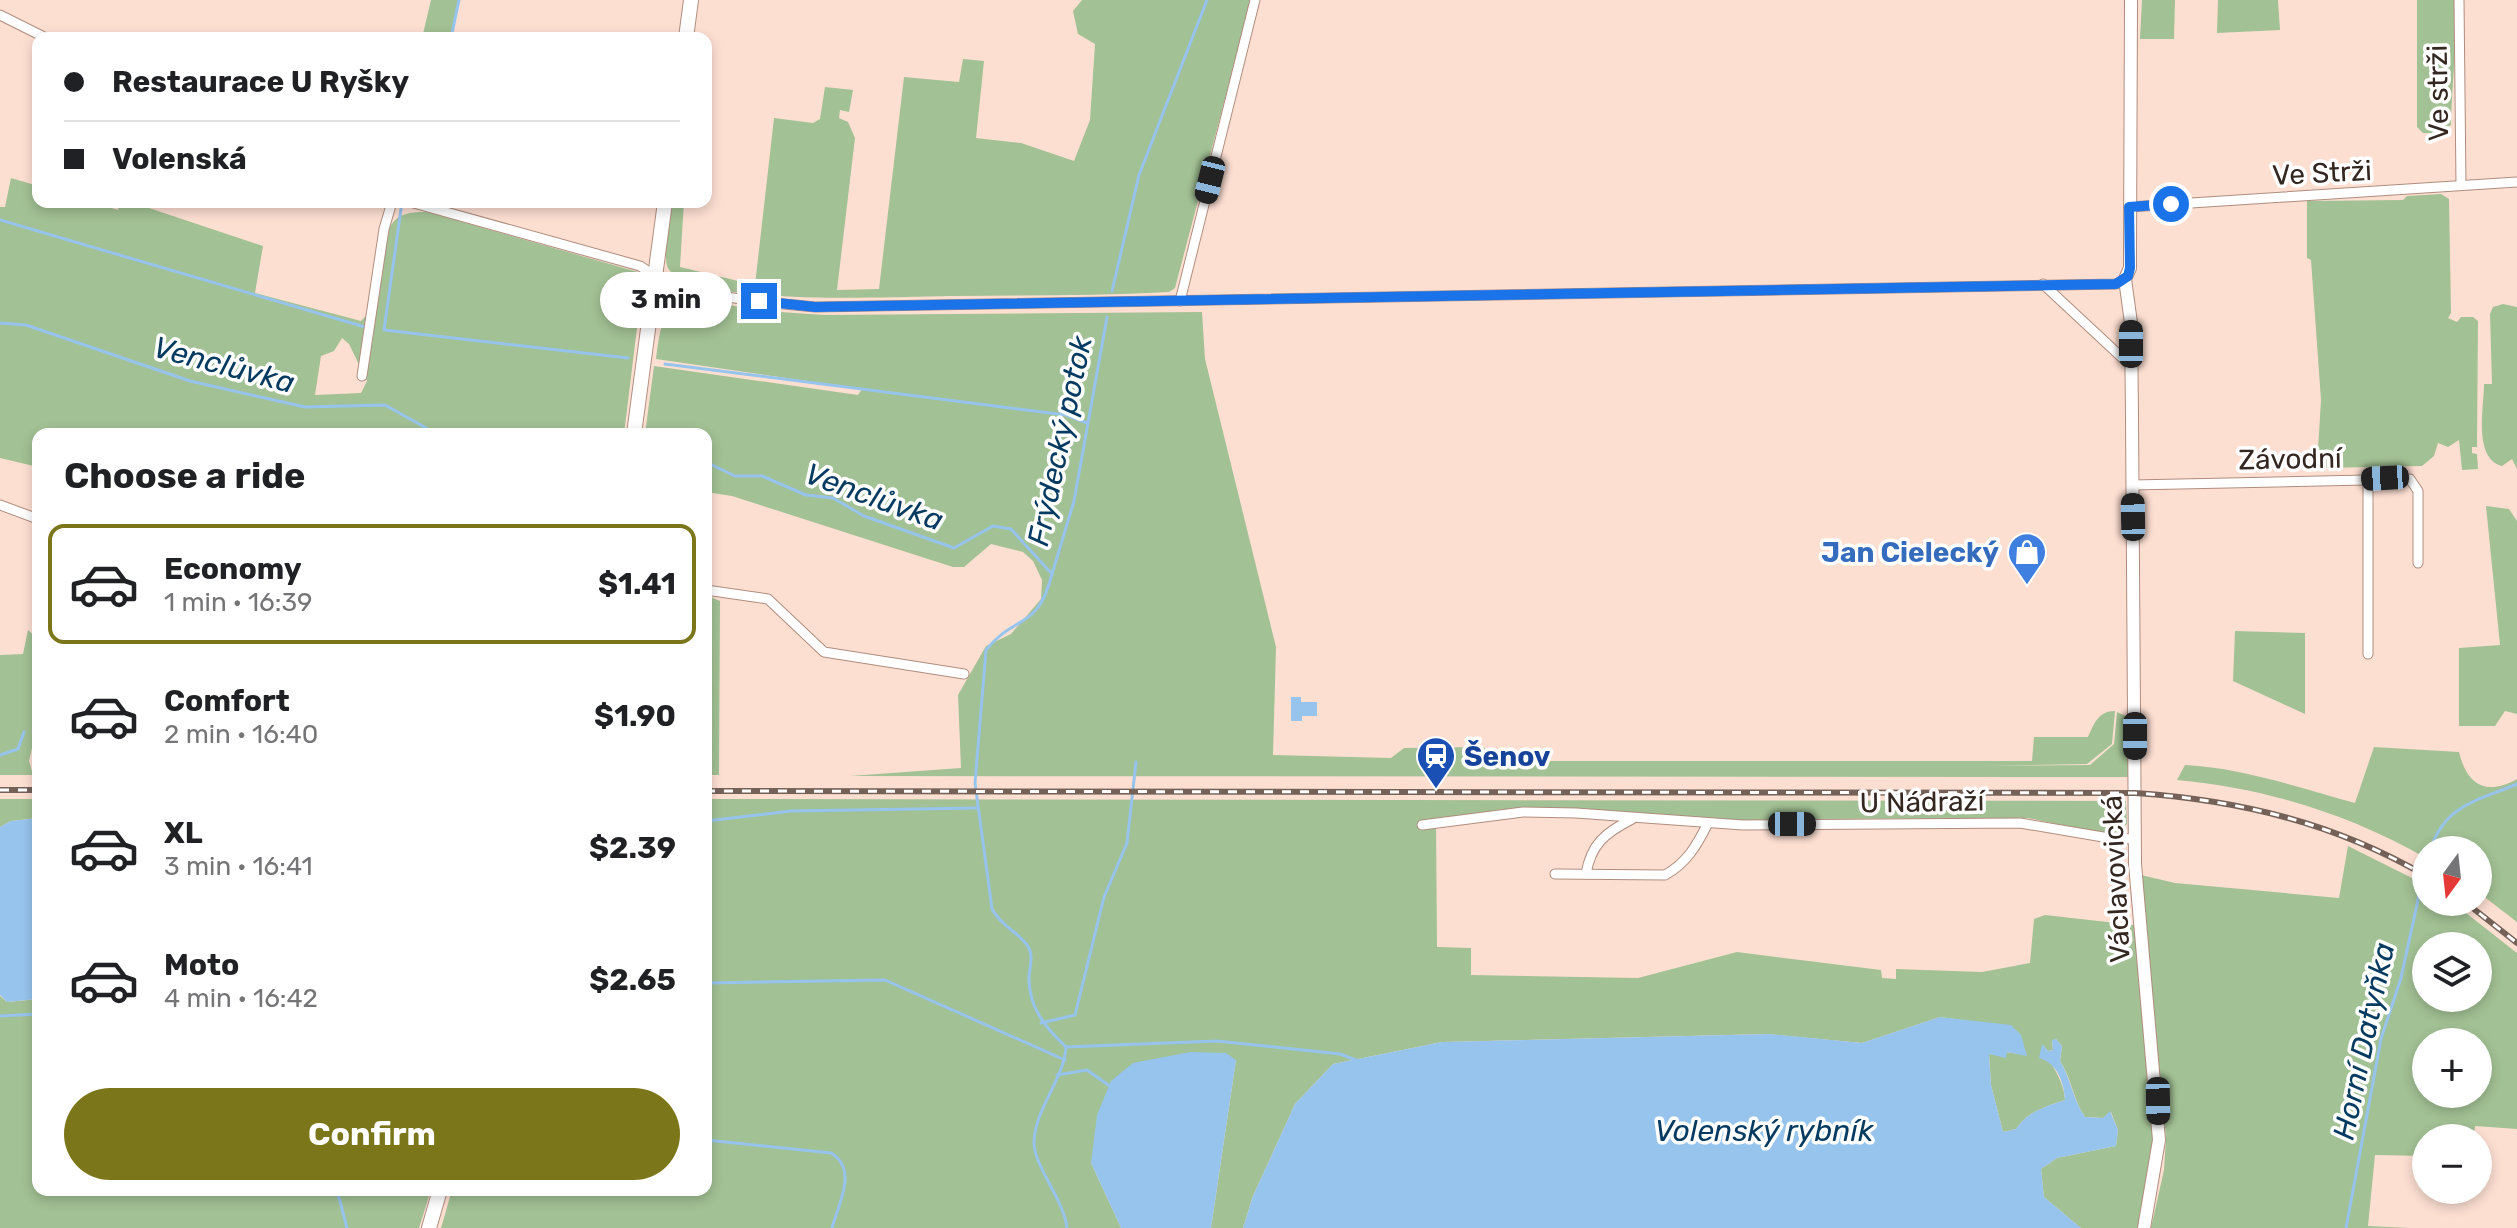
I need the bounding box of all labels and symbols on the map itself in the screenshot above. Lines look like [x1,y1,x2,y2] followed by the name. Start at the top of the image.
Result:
[2421,45,2455,141] street label: Ve strži
[1193,154,1227,206] car
[2271,154,2373,192] street label: Ve Strži
[2153,186,2189,222] route start
[599,273,731,329] callout: 3 min
[741,283,777,319] route end
[2119,320,2143,368] car
[150,329,298,401] water label: Venclůvka
[1020,332,1100,549] water label: Frýdecký potok
[2238,442,2343,476] street label: Závodní
[800,455,948,539] water label: Venclůvka
[2360,465,2410,491] car
[2121,493,2145,541] car
[2006,531,2048,586] shop icon: Jan Cielecký
[1821,536,1999,569] place label: Jan Cielecký
[2123,712,2147,760] car
[1415,735,1457,790] station icon: Šenov
[1464,740,1551,773] place label: Šenov
[1859,784,1986,820] street label: U Nádraží
[2095,794,2137,964] street label: Václavovická
[1768,812,1816,836] car
[2412,836,2492,916] north arrow
[2326,939,2402,1143] water label: Horní Datyňka
[2146,1077,2170,1125] car
[1655,1113,1874,1149] water label: Volenský rybník

